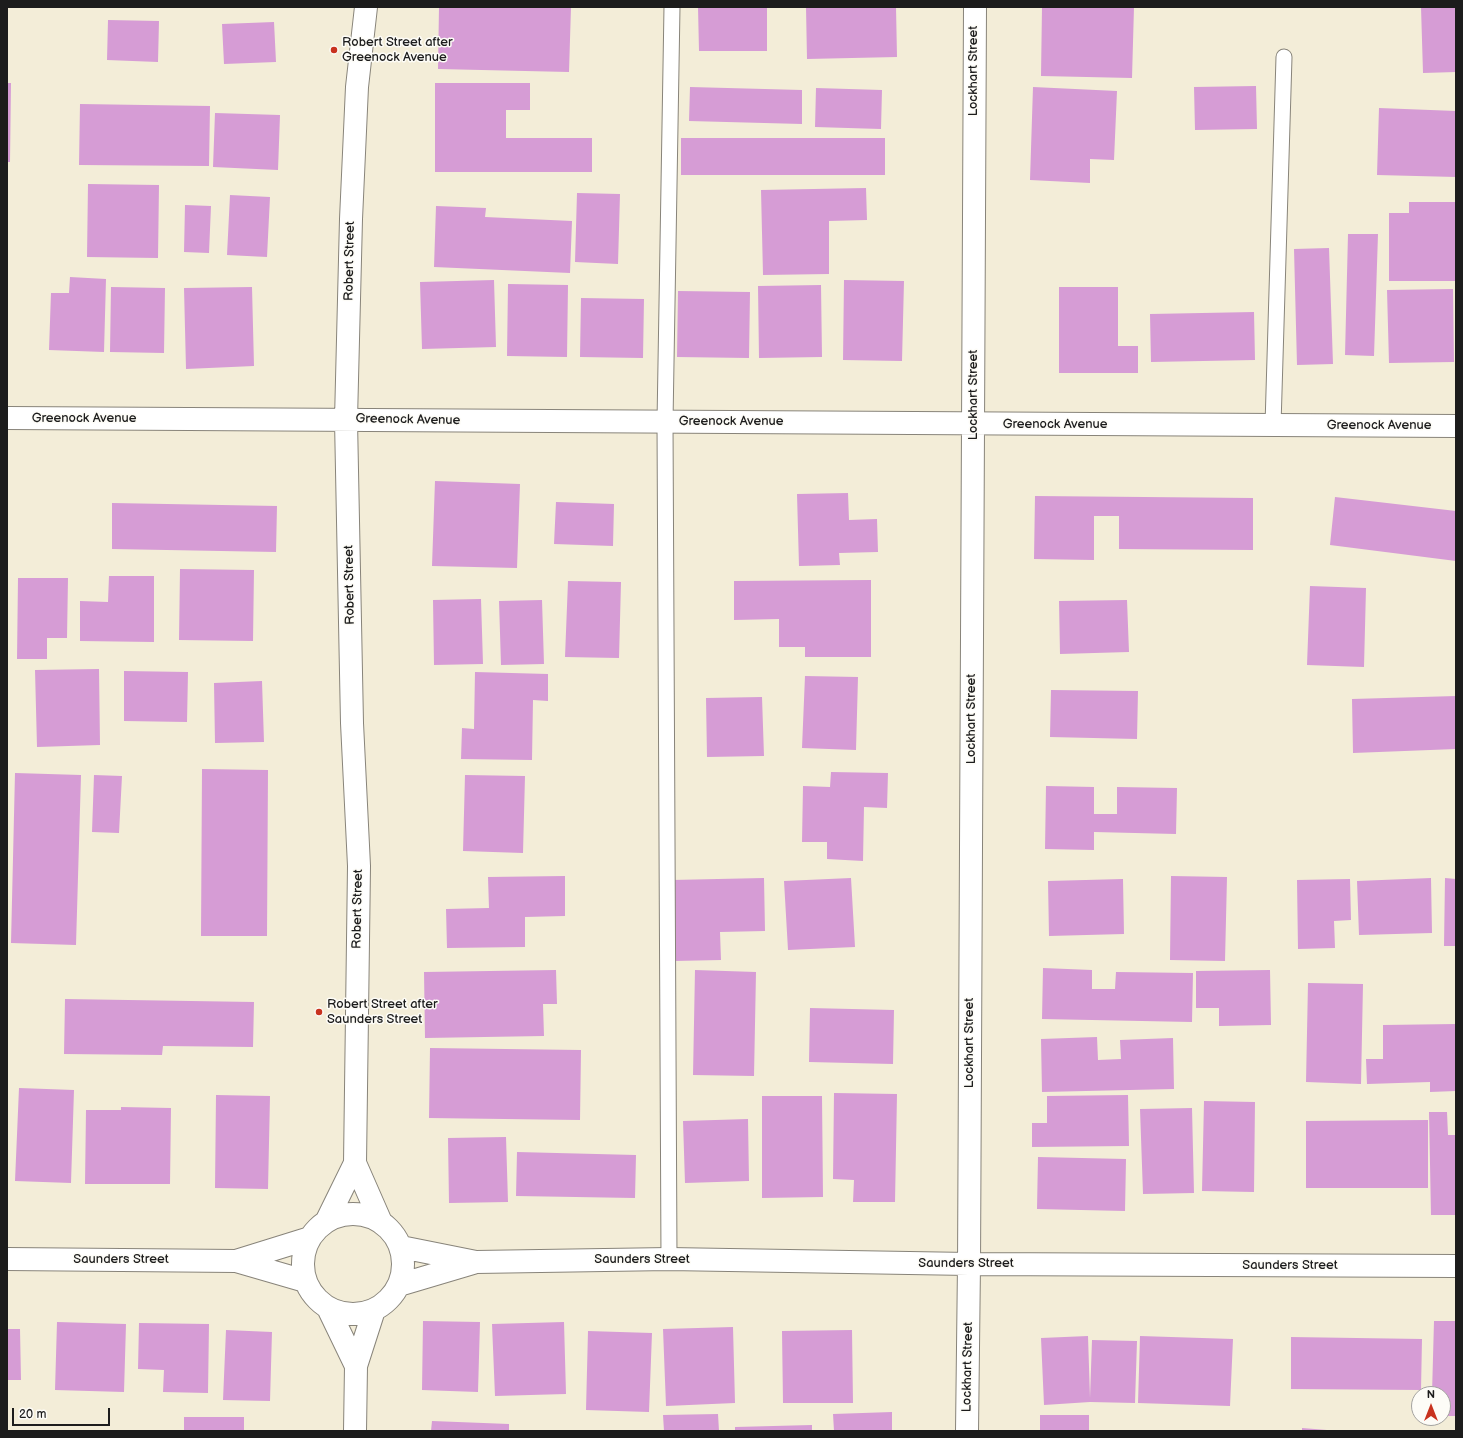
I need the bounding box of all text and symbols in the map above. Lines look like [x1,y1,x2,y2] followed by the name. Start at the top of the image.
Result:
[966,26,982,116] street label: Lockhart Street
[342,35,453,66] place label: Robert Street after Greenock Avenue
[329,45,339,55] marker: Robert Street after Greenock Avenue
[342,221,358,301] street label: Robert Street
[966,350,982,440] street label: Lockhart Street
[32,411,136,427] street label: Greenock Avenue
[356,411,460,429] street label: Greenock Avenue
[679,414,783,430] street label: Greenock Avenue
[1003,417,1107,433] street label: Greenock Avenue
[1327,418,1431,434] street label: Greenock Avenue
[342,545,358,625] street label: Robert Street
[964,674,980,764] street label: Lockhart Street
[350,869,366,949] street label: Robert Street
[327,997,438,1028] place label: Robert Street after Saunders Street
[962,998,978,1088] street label: Lockhart Street
[314,1007,324,1017] marker: Robert Street after Saunders Street
[73,1252,169,1268] street label: Saunders Street
[594,1252,690,1268] street label: Saunders Street
[918,1256,1014,1272] street label: Saunders Street
[1242,1258,1338,1274] street label: Saunders Street
[959,1322,977,1412] street label: Lockhart Street
[1411,1386,1451,1426] north arrow
[1427,1388,1435,1401] text: N
[14,1400,112,1426] scale bar
[19,1407,46,1422] text: 20 m

